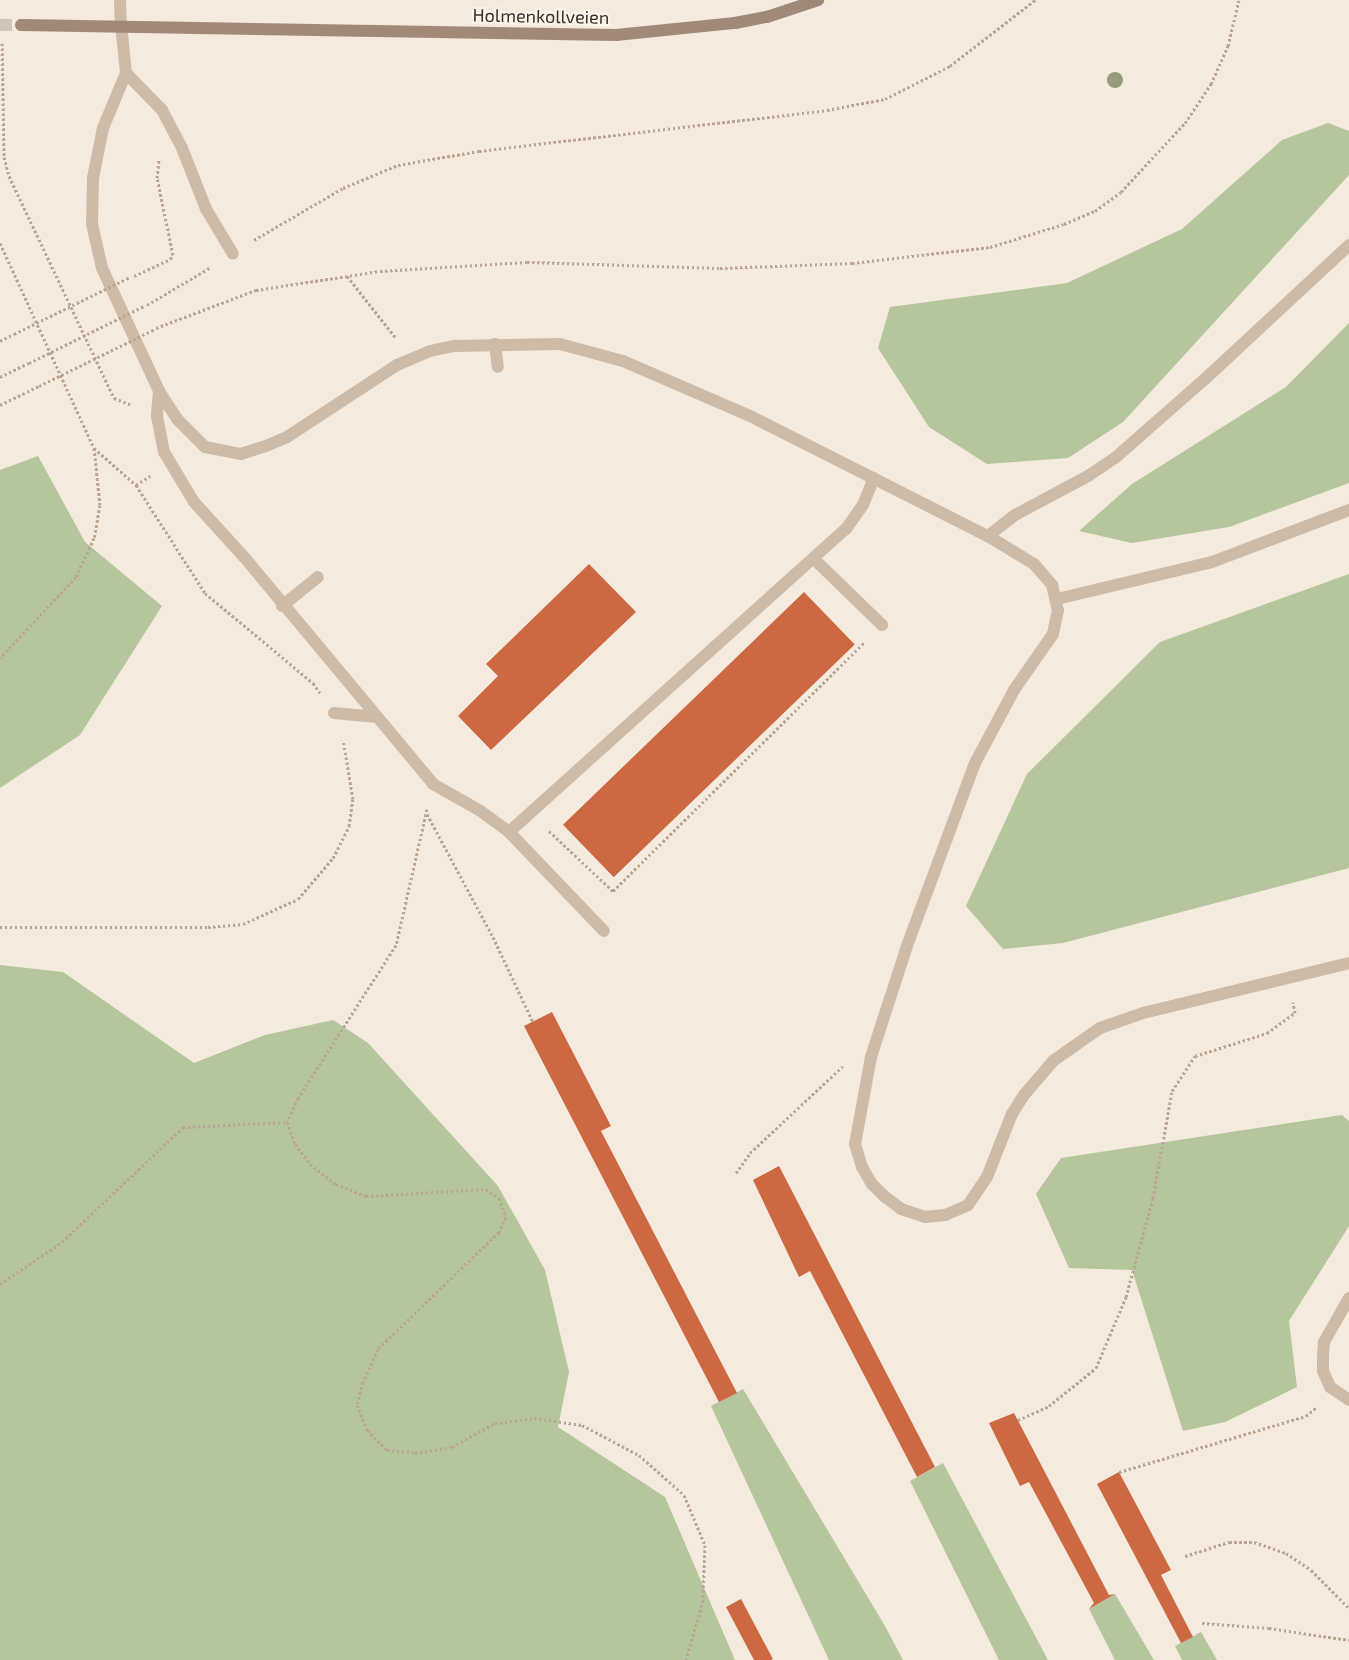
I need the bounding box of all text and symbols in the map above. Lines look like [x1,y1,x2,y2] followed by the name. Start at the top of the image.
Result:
[473,4,609,28] street label: Holmenkollveien

